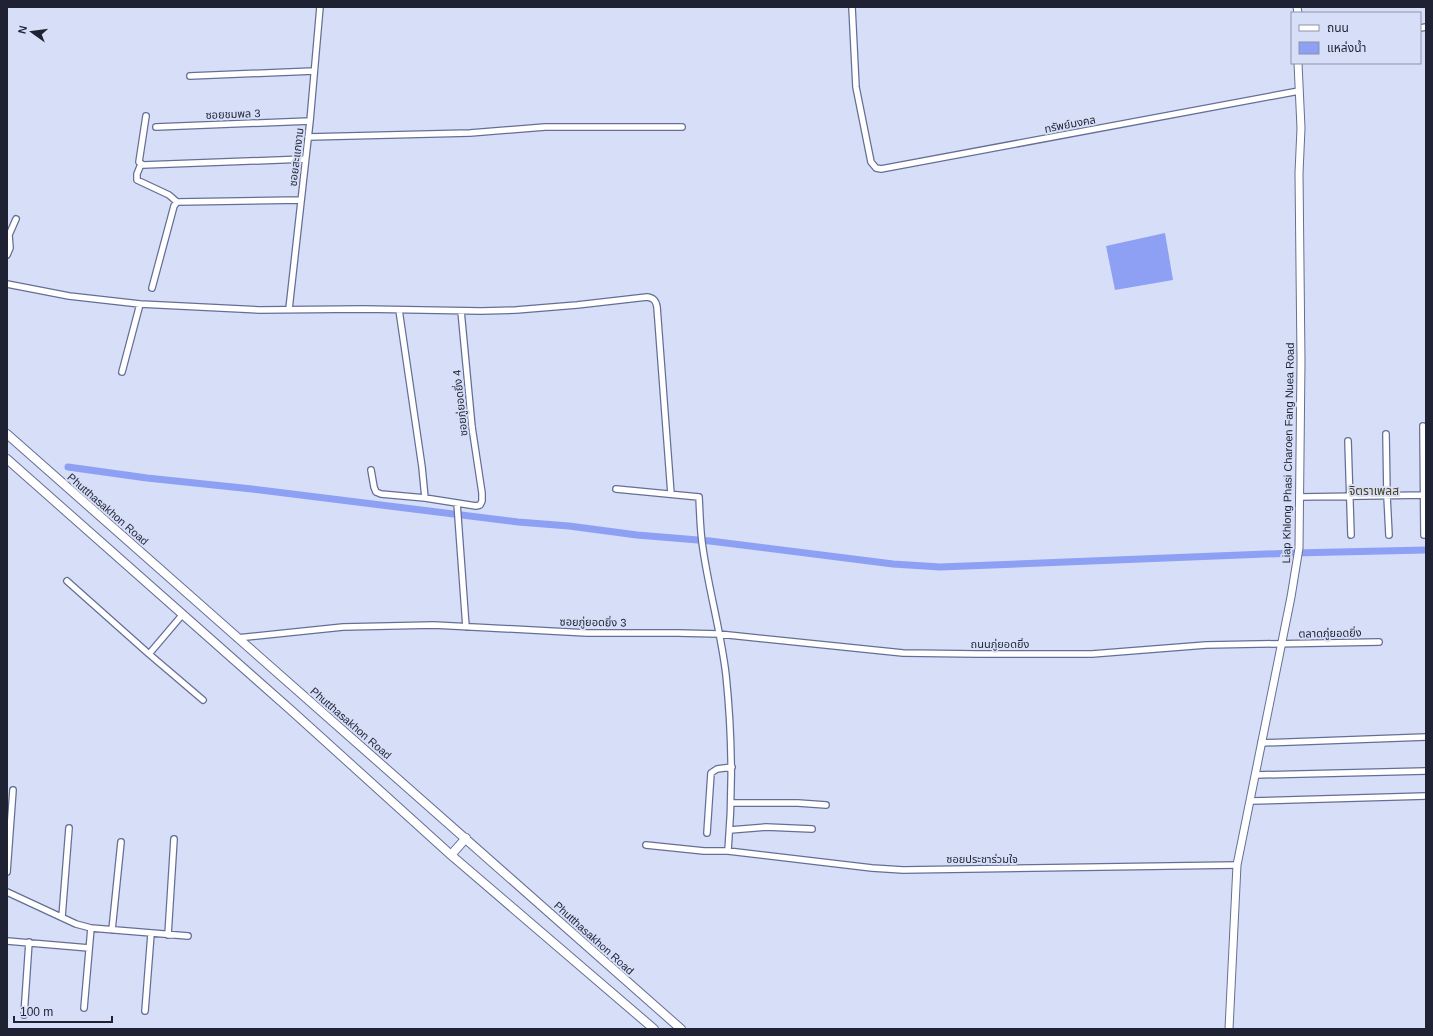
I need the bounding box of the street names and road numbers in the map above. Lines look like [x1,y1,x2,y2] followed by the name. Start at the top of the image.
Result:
[205,107,261,121] street label: ซอยชมพล 3
[1043,113,1097,135] street label: ทรัพย์มงคล
[286,127,306,187] street label: ซอยสะแกงาม
[1280,343,1296,563] street label: Liap Khlong Phasi Charoen Fang Nuea Road
[449,369,470,437] street label: ซอยภู่ยอดยิ่ง 4
[65,471,151,547] street label: Phutthasakhon Road
[559,614,627,630] street label: ซอยภู่ยอดยิ่ง 3
[1298,625,1362,641] street label: ตลาดภู่ยอดยิ่ง
[971,637,1029,651] street label: ถนนภู่ยอดยิ่ง
[308,685,394,761] street label: Phutthasakhon Road
[946,853,1018,865] street label: ซอยประชาร่วมใจ
[552,899,636,977] street label: Phutthasakhon Road

